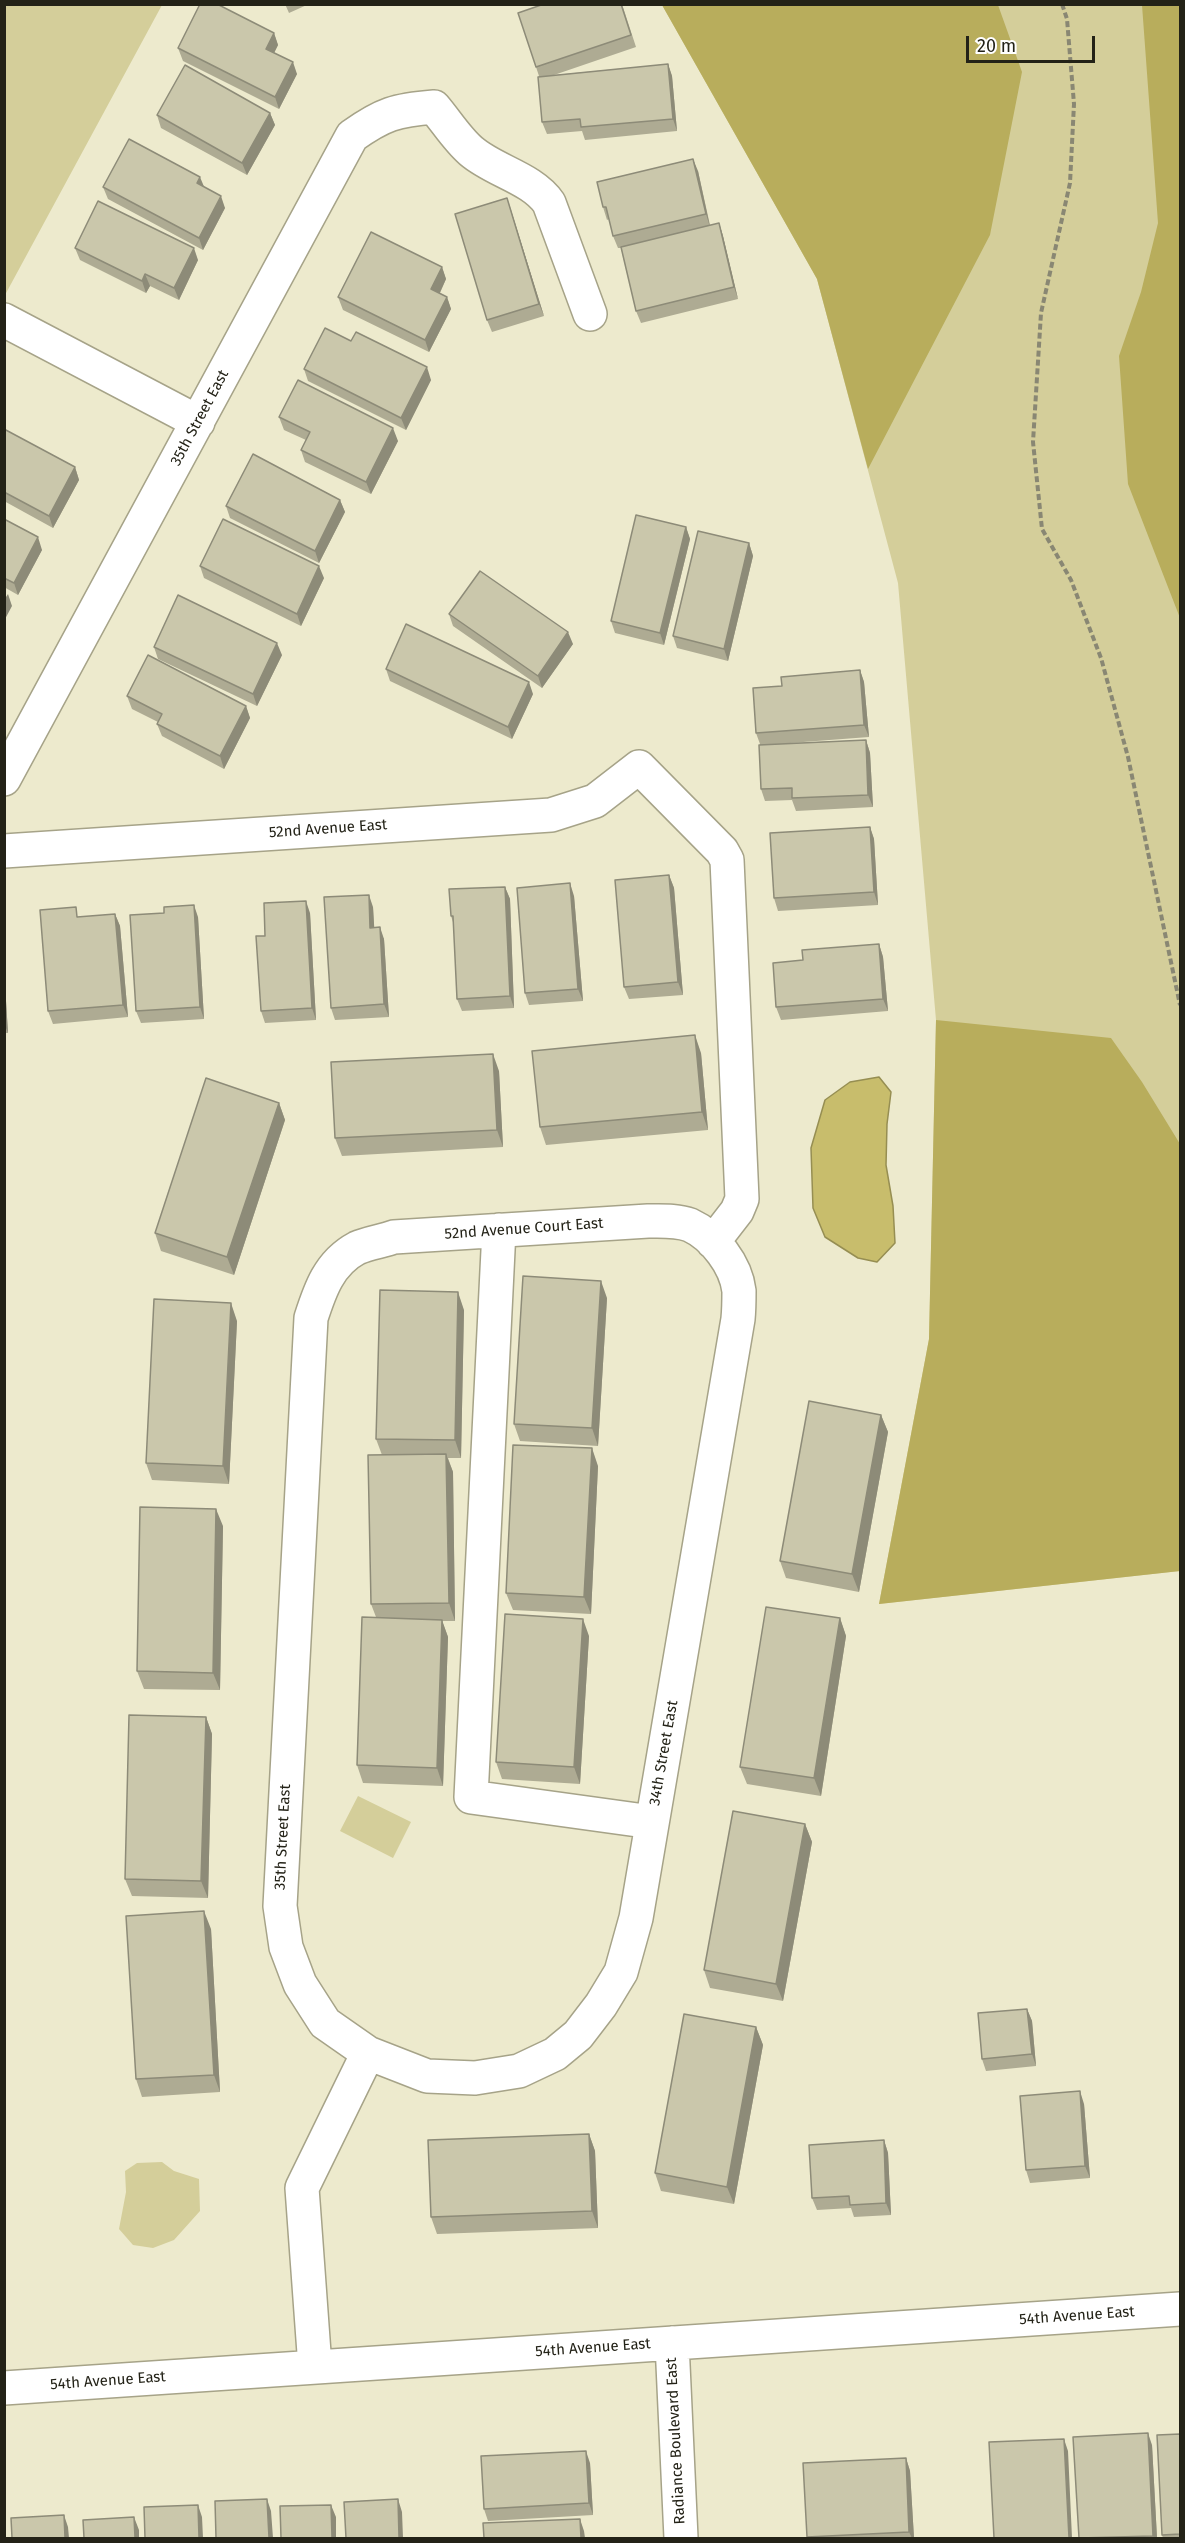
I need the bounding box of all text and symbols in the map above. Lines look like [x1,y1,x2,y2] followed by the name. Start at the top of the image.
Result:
[969,24,1098,62] scale bar
[977,35,1016,57] text: 20 m
[167,367,233,469] street label: 35th Street East
[268,816,388,842] street label: 52nd Avenue East
[444,1214,604,1244] street label: 52nd Avenue Court East
[646,1699,682,1807] street label: 34th Street East
[271,1784,295,1890] street label: 35th Street East
[1019,2303,1135,2329] street label: 54th Avenue East
[535,2335,651,2361] street label: 54th Avenue East
[663,2357,689,2525] street label: Radiance Boulevard East
[50,2368,166,2394] street label: 54th Avenue East

